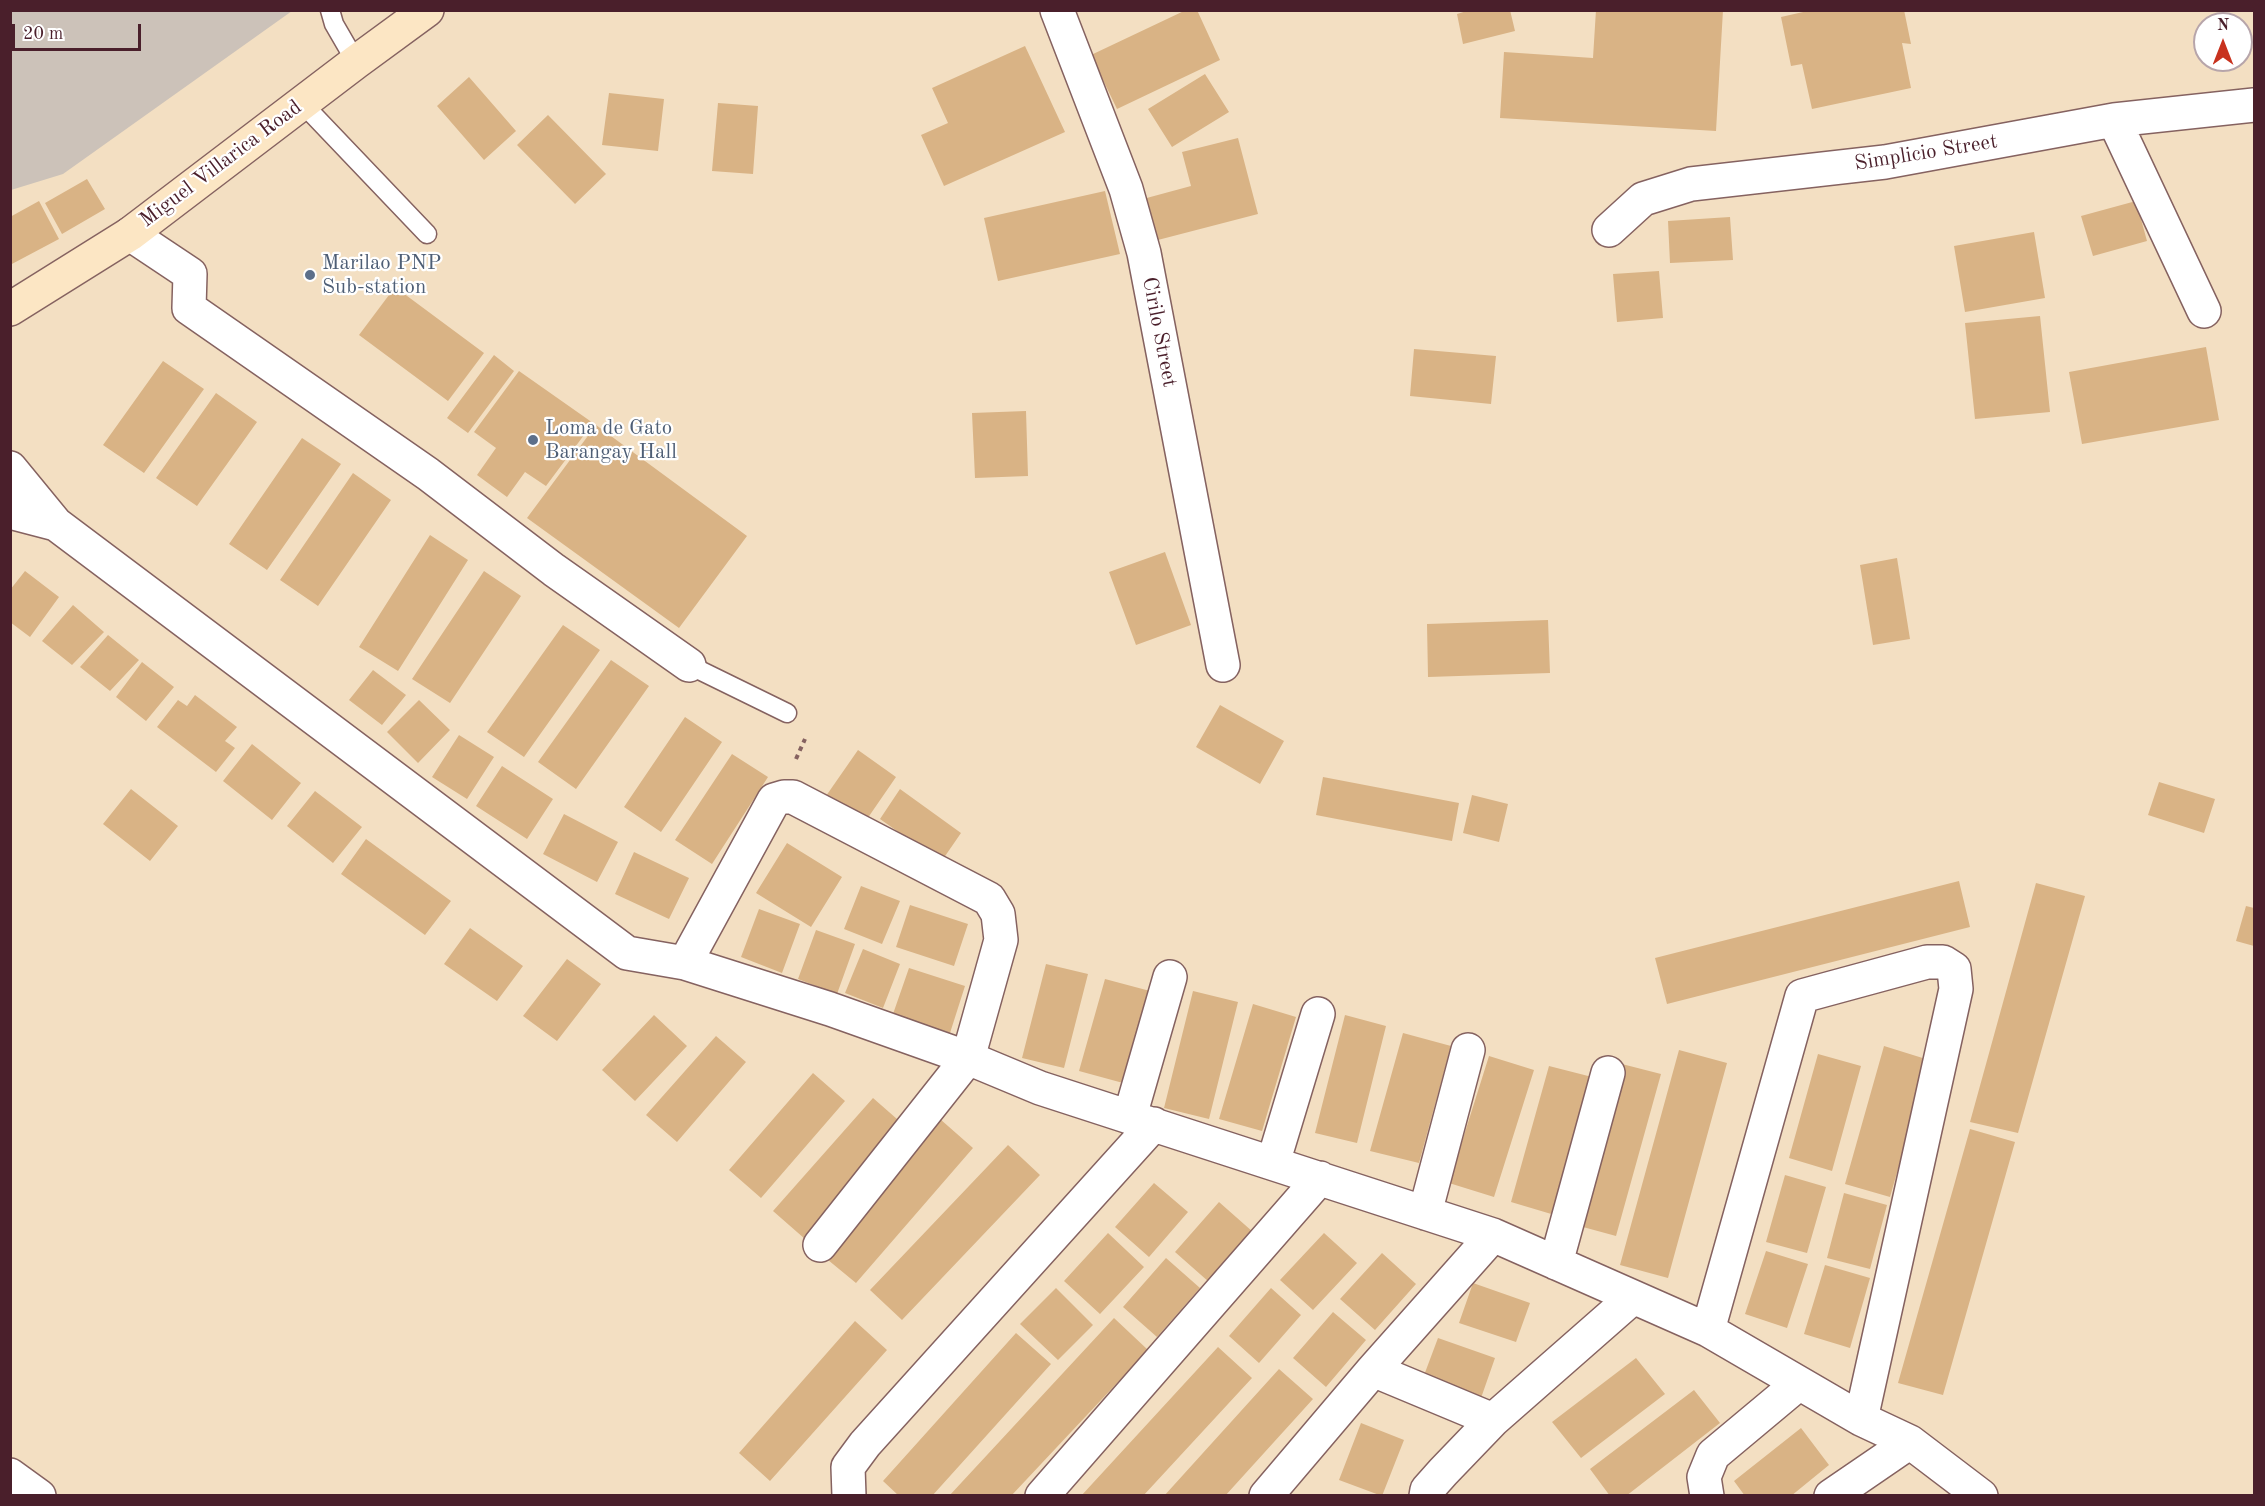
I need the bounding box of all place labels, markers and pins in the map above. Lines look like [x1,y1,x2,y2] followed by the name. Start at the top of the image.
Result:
[322,250,441,300] place label: Marilao PNP Sub-station
[303,268,317,282] marker: Marilao PNP Sub-station
[545,415,677,465] place label: Loma de Gato Barangay Hall
[526,433,540,447] marker: Loma de Gato Barangay Hall

